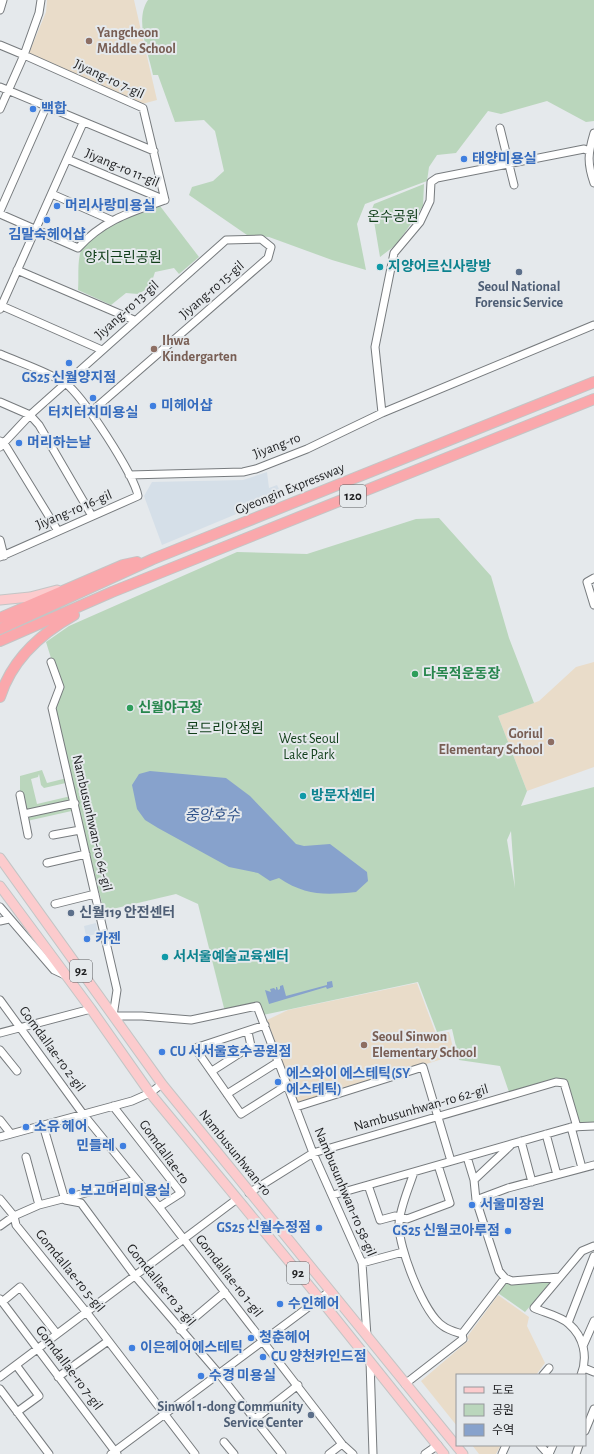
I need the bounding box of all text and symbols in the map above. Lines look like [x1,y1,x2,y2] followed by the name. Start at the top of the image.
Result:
[97,26,176,56] place label: Yangcheon Middle School
[84,36,94,46] marker: Yangcheon Middle School
[72,57,146,101] street label: Jiyang-ro 7-gil
[41,100,67,116] place label: 백합
[28,104,38,114] marker: 백합
[83,146,161,190] street label: Jiyang-ro 11-gil
[472,151,536,166] place label: 태양미용실
[459,154,469,164] marker: 태양미용실
[65,198,155,213] place label: 머리사랑미용실
[52,201,62,211] marker: 머리사랑미용실
[367,209,419,224] park label: 온수공원
[42,215,52,225] marker: 김말숙헤어샵
[8,227,86,242] place label: 김말숙헤어샵
[84,250,162,265] park label: 양지근린공원
[177,258,247,322] street label: Jiyang-ro 15-gil
[388,259,491,274] place label: 지양어르신사랑방
[375,262,385,272] marker: 지양어르신사랑방
[514,267,524,277] marker: Seoul National Forensic Service
[92,278,162,342] street label: Jiyang-ro 13-gil
[475,280,564,310] place label: Seoul National Forensic Service
[162,334,237,364] place label: Ihwa Kindergarten
[149,344,159,354] marker: Ihwa Kindergarten
[64,358,74,368] marker: GS25 신월양지점
[22,370,116,385] place label: GS25 신월양지점
[88,393,98,403] marker: 터치터치미용실
[161,398,213,413] place label: 미헤어샵
[148,401,158,411] marker: 미헤어샵
[48,405,138,420] place label: 터치터치미용실
[251,431,303,461] street label: Jiyang-ro
[27,435,92,450] place label: 머리하는날
[14,438,24,448] marker: 머리하는날
[233,461,347,517] street label: Gyeongin Expressway
[340,485,366,507] road number: 120
[34,488,114,532] street label: Jiyang-ro 16-gil
[423,666,500,681] place label: 다목적운동장
[410,669,420,679] marker: 다목적운동장
[138,700,203,715] place label: 신월야구장
[125,703,135,713] marker: 신월야구장
[186,721,264,736] park label: 몬드리안정원
[438,727,543,757] place label: Goriul Elementary School
[279,732,339,762] park label: West Seoul Lake Park
[546,737,556,747] marker: Goriul Elementary School
[69,753,115,893] street label: Nambusunhwan-ro 64-gil
[311,788,375,803] place label: 방문자센터
[298,791,308,801] marker: 방문자센터
[184,807,241,823] water label: 중앙호수
[79,905,175,920] place label: 신월119 안전센터
[66,908,76,918] marker: 신월119 안전센터
[95,931,121,946] place label: 카젠
[82,934,92,944] marker: 카젠
[173,949,289,964] place label: 서서울예술교육센터
[160,952,170,962] marker: 서서울예술교육센터
[70,960,92,982] road number: 92
[16,1004,88,1094] street label: Gomdallae-ro 2-gil
[372,1030,477,1060] place label: Seoul Sinwon Elementary School
[359,1040,369,1050] marker: Seoul Sinwon Elementary School
[170,1044,291,1059] place label: CU 서서울호수공원점
[157,1047,167,1057] marker: CU 서서울호수공원점
[286,1066,410,1097] place label: 에스와이 에스테틱(SY 에스테틱)
[273,1077,283,1087] marker: 에스와이 에스테틱(SY 에스테틱)
[352,1082,490,1134] street label: Nambusunhwan-ro 62-gil
[196,1107,274,1199] street label: Nambusunhwan-ro
[136,1117,192,1187] street label: Gomdallae-ro
[34,1119,88,1134] place label: 소유 헤어
[21,1122,31,1132] marker: 소유 헤어
[311,1125,379,1259] street label: Nambusunhwan-ro 58-gil
[76,1138,115,1153] place label: 민들레
[118,1141,128,1151] marker: 민들레
[80,1183,170,1198] place label: 보고머리미용실
[67,1186,77,1196] marker: 보고머리미용실
[480,1197,544,1212] place label: 서울미장원
[467,1200,477,1210] marker: 서울미장원
[217,1220,311,1235] place label: GS25 신월수정점
[314,1223,324,1233] marker: GS25 신월수정점
[393,1223,500,1238] place label: GS25 신월코아루점
[503,1226,513,1236] marker: GS25 신월코아루점
[33,1227,107,1315] street label: Gomdallae-ro 5-gil
[193,1232,265,1320] street label: Gomdallae-ro 1-gil
[124,1241,198,1329] street label: Gomdallae-ro 3-gil
[287,1262,309,1284] road number: 92
[288,1296,340,1311] place label: 수인헤어
[275,1299,285,1309] marker: 수인헤어
[33,1323,105,1413] street label: Gomdallae-ro 7-gil
[259,1330,311,1345] place label: 청춘헤어
[246,1333,256,1343] marker: 청춘헤어
[140,1340,243,1355] place label: 이은헤어에스테틱
[127,1343,137,1353] marker: 이은헤어에스테틱
[271,1348,367,1364] place label: CU 양천카인드점
[258,1352,268,1362] marker: CU 양천카인드점
[209,1368,276,1383] place label: 수경 미용실
[196,1371,206,1381] marker: 수경 미용실
[456,1374,586,1446] legend
[492,1384,514,1396] text: 도로
[157,1400,304,1430] place label: Sinwol 1-dong Community Service Center
[492,1404,514,1416] text: 공원
[306,1410,316,1420] marker: Sinwol 1-dong Community Service Center
[492,1424,514,1436] text: 수역

